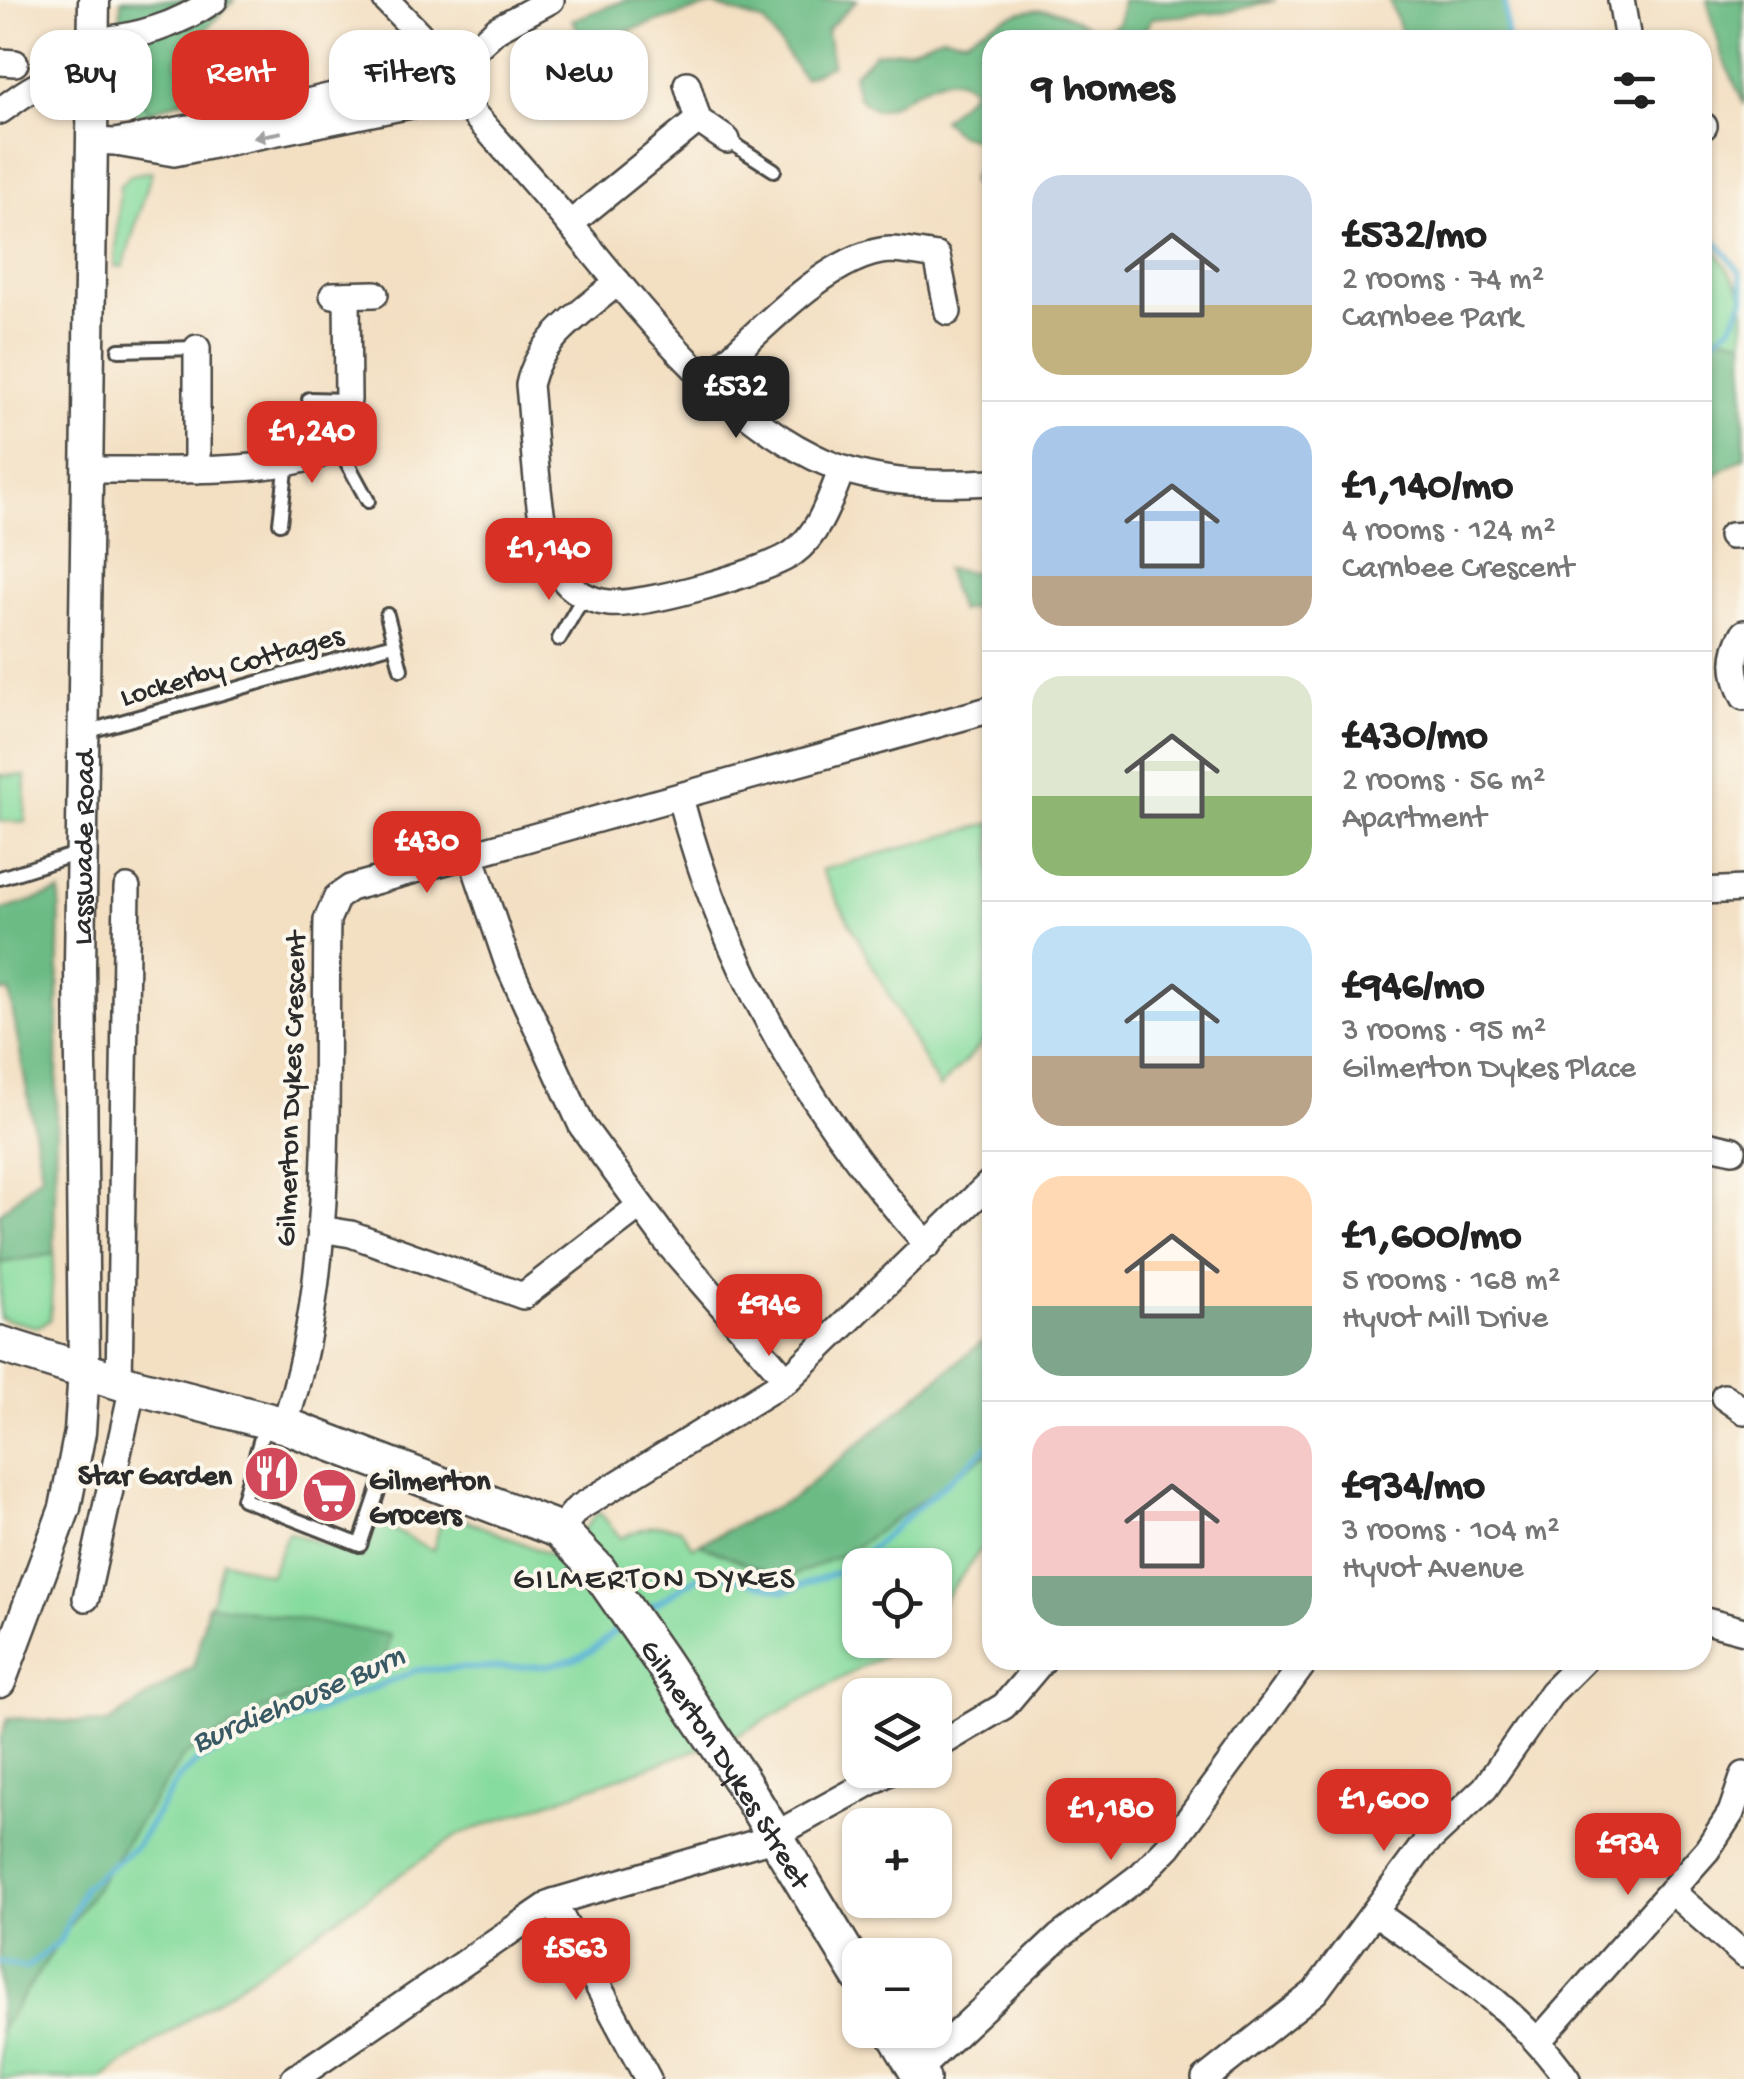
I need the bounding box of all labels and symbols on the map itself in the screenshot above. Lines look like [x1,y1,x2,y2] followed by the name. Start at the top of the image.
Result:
[251,127,282,143] one-way arrow
[677,356,795,441] pin: £532
[231,401,393,486] pin: £1,240
[468,518,630,603] pin: £1,140
[117,619,349,717] street label: Lockerby Cottages
[67,747,105,945] street label: Lasswade Road
[368,811,486,896] pin: £430
[271,928,317,1247] street label: Gilmerton Dykes Crescent
[710,1274,828,1359] pin: £946
[241,1444,301,1504] restaurant icon: Star Garden
[78,1461,233,1496] place label: Star Garden
[300,1466,360,1526] supermarket icon: Gilmerton Grocers
[369,1466,491,1535] place label: Gilmerton Grocers
[513,1562,797,1600] district label: GILMERTON DYKES
[630,1634,818,1899] street label: Gilmerton Dykes Street
[187,1639,412,1764] water label: Burdiehouse Burn
[1303,1769,1465,1854] pin: £1,600
[1030,1778,1192,1863] pin: £1,180
[1569,1813,1687,1898] pin: £934
[517,1918,635,2003] pin: £563

